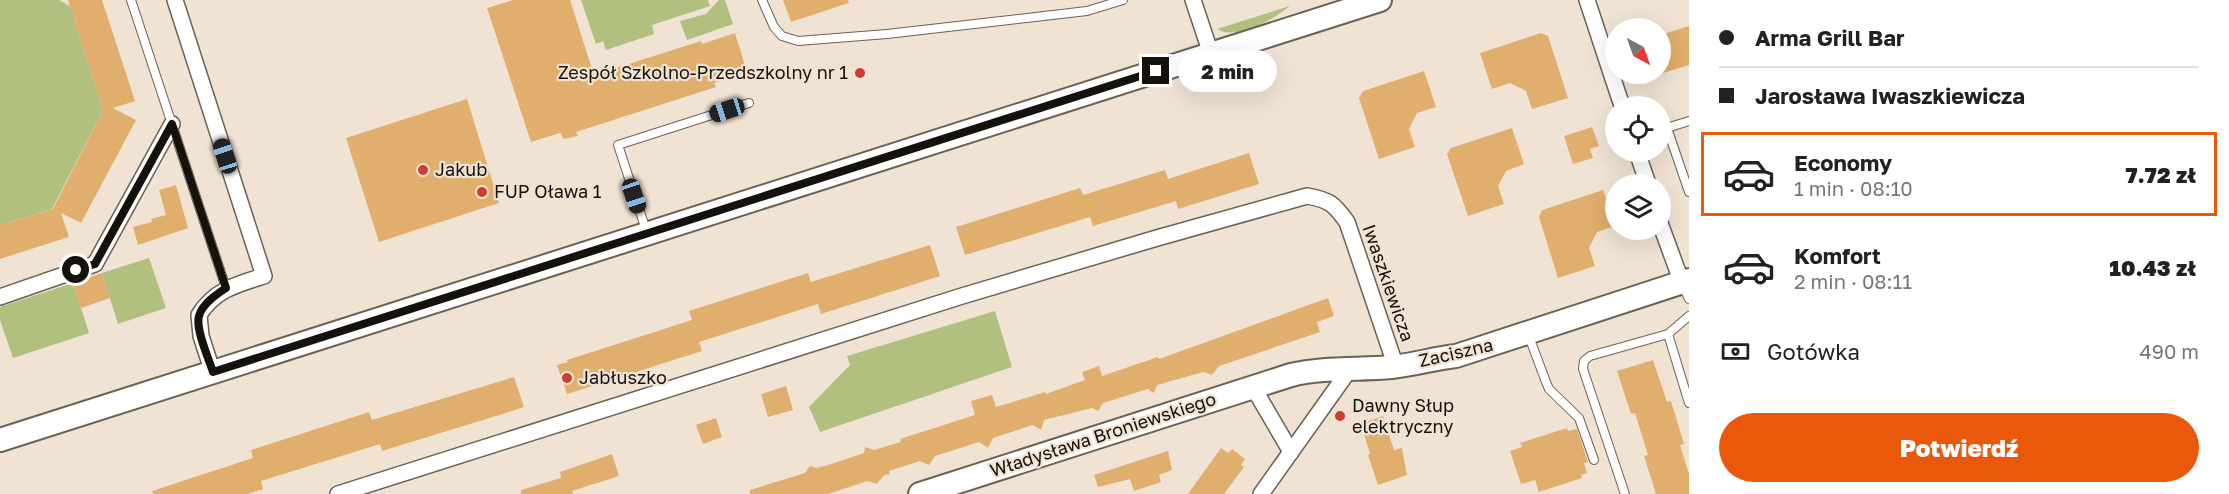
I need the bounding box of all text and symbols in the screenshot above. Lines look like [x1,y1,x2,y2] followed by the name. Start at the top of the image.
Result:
[1605,18,1671,84] north arrow
[1605,18,1671,240] map controls
[1755,24,1905,51] text: Arma Grill Bar
[1177,50,1276,92] callout: 2 min
[1142,57,1169,84] route end
[1201,59,1254,83] text: 2 min
[558,61,848,83] place label: Zespół Szkolno-Przedszkolny nr 1
[853,66,867,80] marker: Zespół Szkolno-Przedszkolny nr 1
[1755,82,2025,109] text: Jarosława Iwaszkiewicza
[707,96,747,124] car
[1605,96,1671,162] button: locate
[211,136,239,176] car
[1722,147,1776,201] icon: car
[1794,149,1892,176] text: Economy
[435,158,487,180] place label: Jakub
[2126,161,2196,188] text: 7.72 zł
[416,163,430,177] marker: Jakub
[1605,174,1671,240] button: layers
[620,176,648,216] car
[1794,176,1913,200] text: 1 min · 08:10
[494,180,602,202] place label: FUP Oława 1
[475,185,489,199] marker: FUP Oława 1
[1359,221,1419,344] street label: Iwaszkiewicza
[1722,240,1776,294] icon: car
[1794,242,1881,269] text: Komfort
[2109,254,2196,281] text: 10.43 zł
[62,256,89,283] route start
[1794,269,1912,293] text: 2 min · 08:11
[1416,333,1495,371] street label: Zaciszna
[1719,335,1752,368] icon: cash
[1767,338,1860,365] text: Gotówka
[2140,339,2199,363] text: 490 m
[579,366,667,388] place label: Jabłuszko
[560,371,574,385] marker: Jabłuszko
[987,387,1218,481] street label: Władysława Broniewskiego
[1352,394,1454,437] place label: Dawny Słup elektryczny
[1333,409,1347,423] marker: Dawny Słup elektryczny
[1719,413,2199,482] button: Potwierdź

